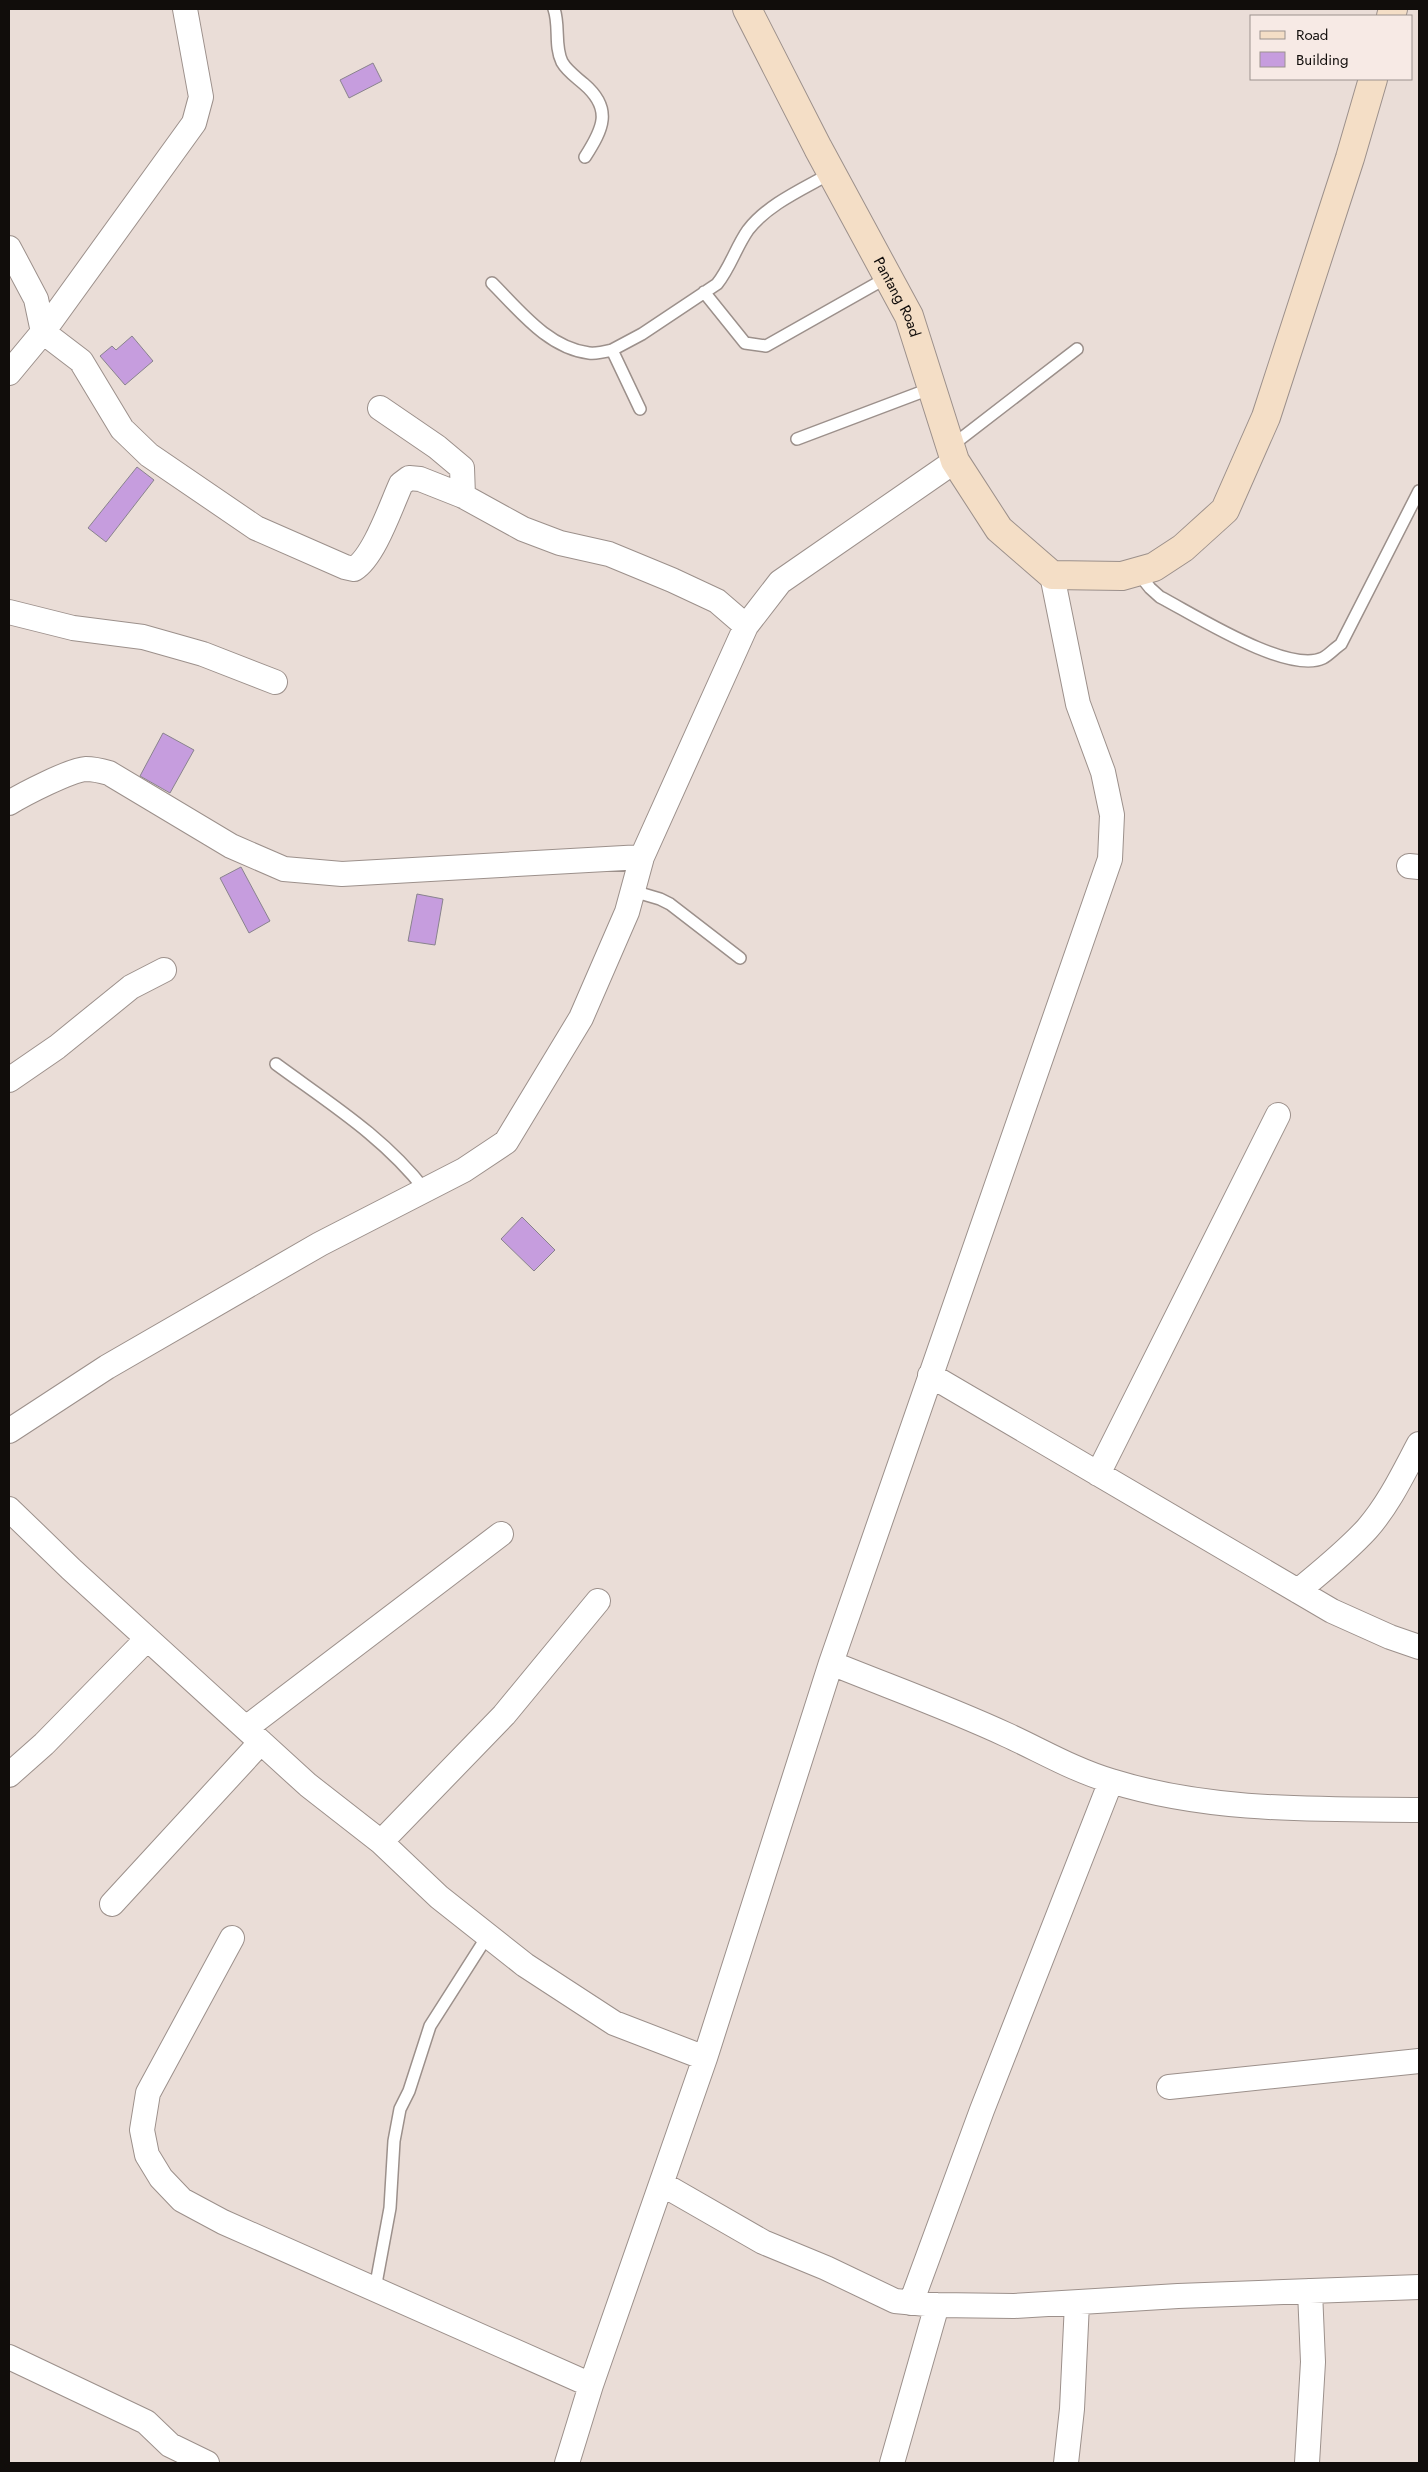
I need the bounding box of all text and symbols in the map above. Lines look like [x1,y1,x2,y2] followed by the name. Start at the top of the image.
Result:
[1250,15,1413,80] legend
[1296,24,1328,46] text: Road
[1296,49,1348,71] text: Building
[868,253,926,340] street label: Pantang Road

